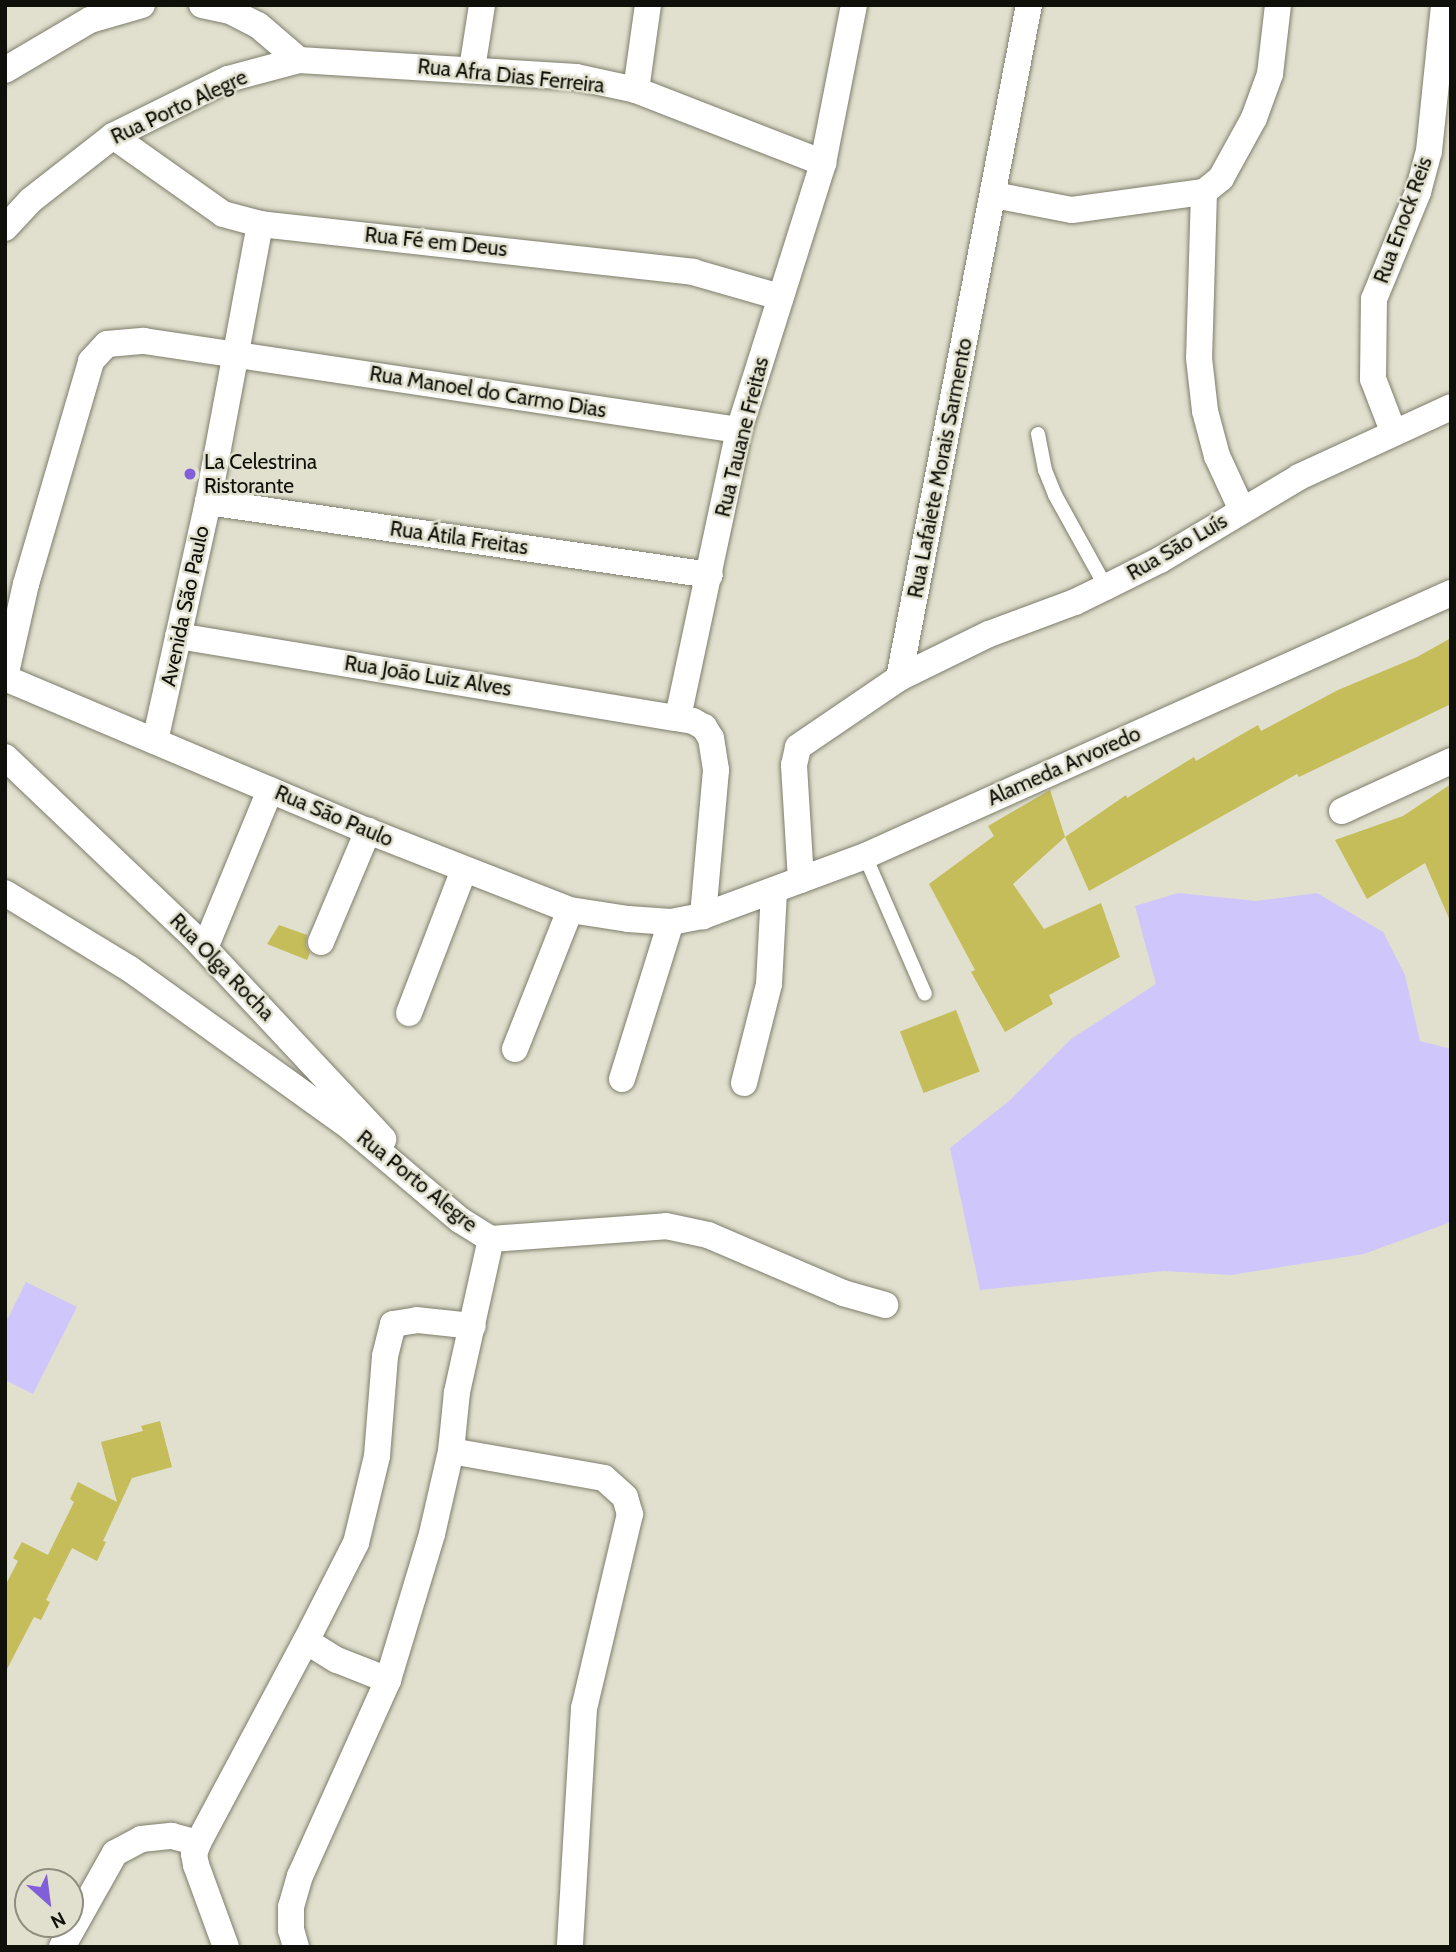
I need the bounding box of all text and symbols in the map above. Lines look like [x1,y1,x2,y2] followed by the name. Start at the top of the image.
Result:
[416,54,606,98] street label: Rua Afra Dias Ferreira
[107,64,251,150] street label: Rua Porto Alegre
[1368,153,1438,287] street label: Rua Enock Reis
[363,222,509,262] street label: Rua Fé em Deus
[902,336,978,600] street label: Rua Lafaiete Morais Sarmento
[710,354,774,520] street label: Rua Tauane Freitas
[368,361,608,423] street label: Rua Manoel do Carmo Dias
[204,449,317,499] place label: La Celestrina Ristorante
[182,466,198,482] marker: La Celestrina Ristorante
[1122,508,1232,586] street label: Rua São Luís
[388,516,530,560] street label: Rua Átila Freitas
[156,523,214,689] street label: Avenida São Paulo
[343,650,513,702] street label: Rua João Luiz Alves
[983,721,1145,811] street label: Alameda Arvoredo
[271,780,397,852] street label: Rua São Paulo
[165,908,279,1026] street label: Rua Olga Rocha
[352,1125,482,1237] street label: Rua Porto Alegre
[14,1868,84,1938] north arrow
[47,1907,69,1934] text: N

